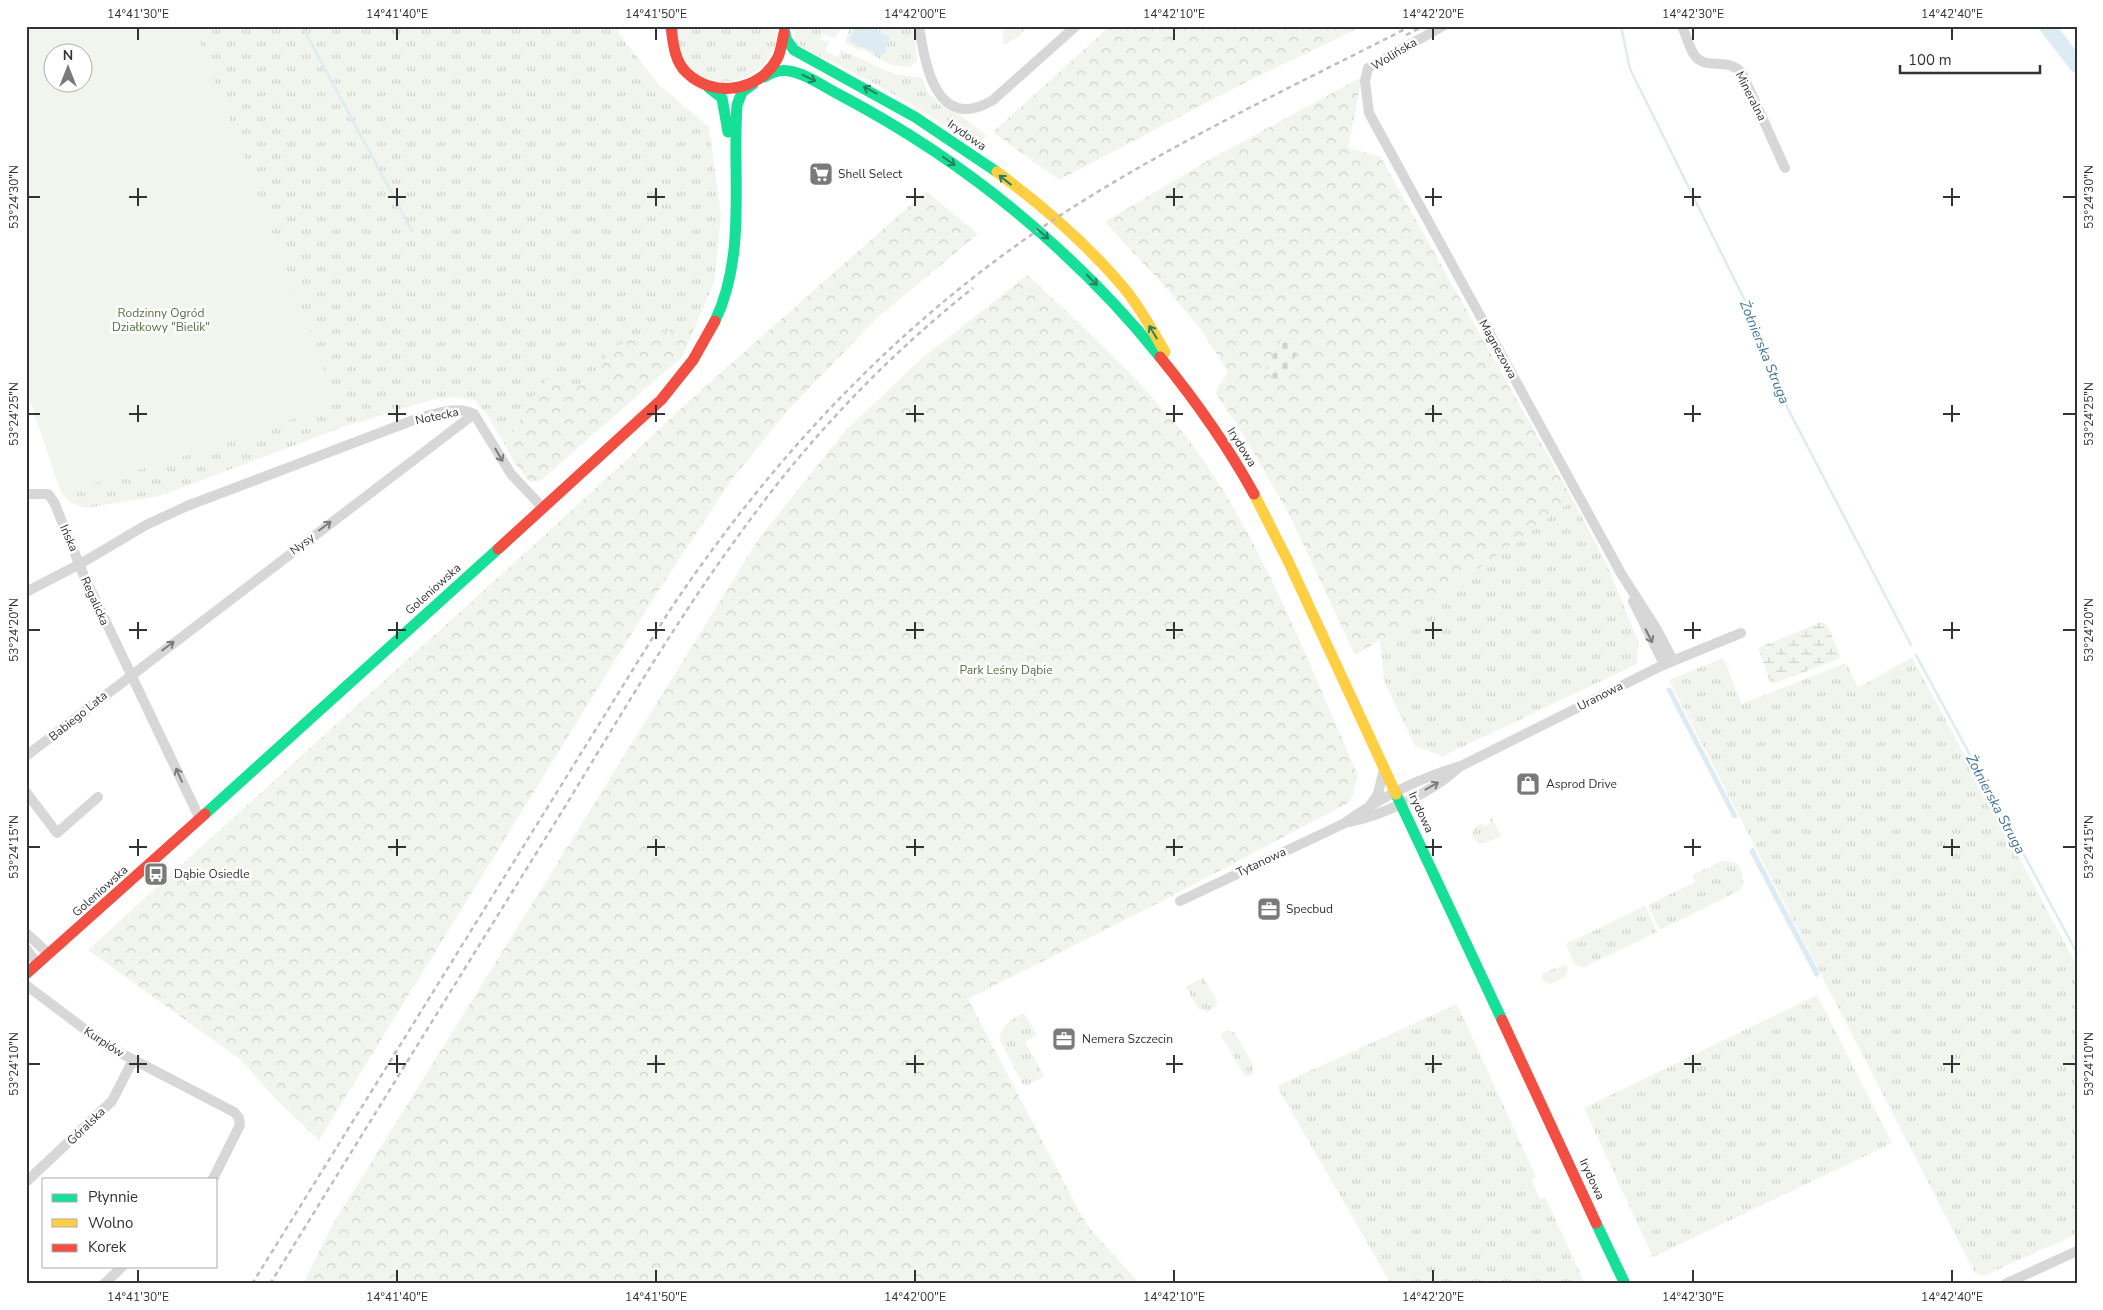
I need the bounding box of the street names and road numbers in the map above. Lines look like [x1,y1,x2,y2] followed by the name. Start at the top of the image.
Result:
[1368,34,1420,74] street label: Wolińska
[1732,68,1770,124] street label: Mineralna
[944,116,990,154] street label: Irydowa
[1475,317,1521,381] street label: Magnezowa
[414,404,460,428] street label: Notecka
[1224,424,1260,470] street label: Irydowa
[56,522,82,554] street label: Ińska
[287,529,318,558] street label: Nysy
[402,560,464,618] street label: Goleniowska
[77,574,113,628] street label: Regalicka
[1575,678,1625,714] street label: Uranowa
[45,687,111,745] street label: Babiego Lata
[1405,789,1437,835] street label: Irydowa
[1234,844,1288,880] street label: Tytanowa
[69,862,131,920] street label: Goleniowska
[81,1023,127,1061] street label: Kurpiów
[63,1104,109,1148] street label: Góralska
[1576,1156,1608,1202] street label: Irydowa

